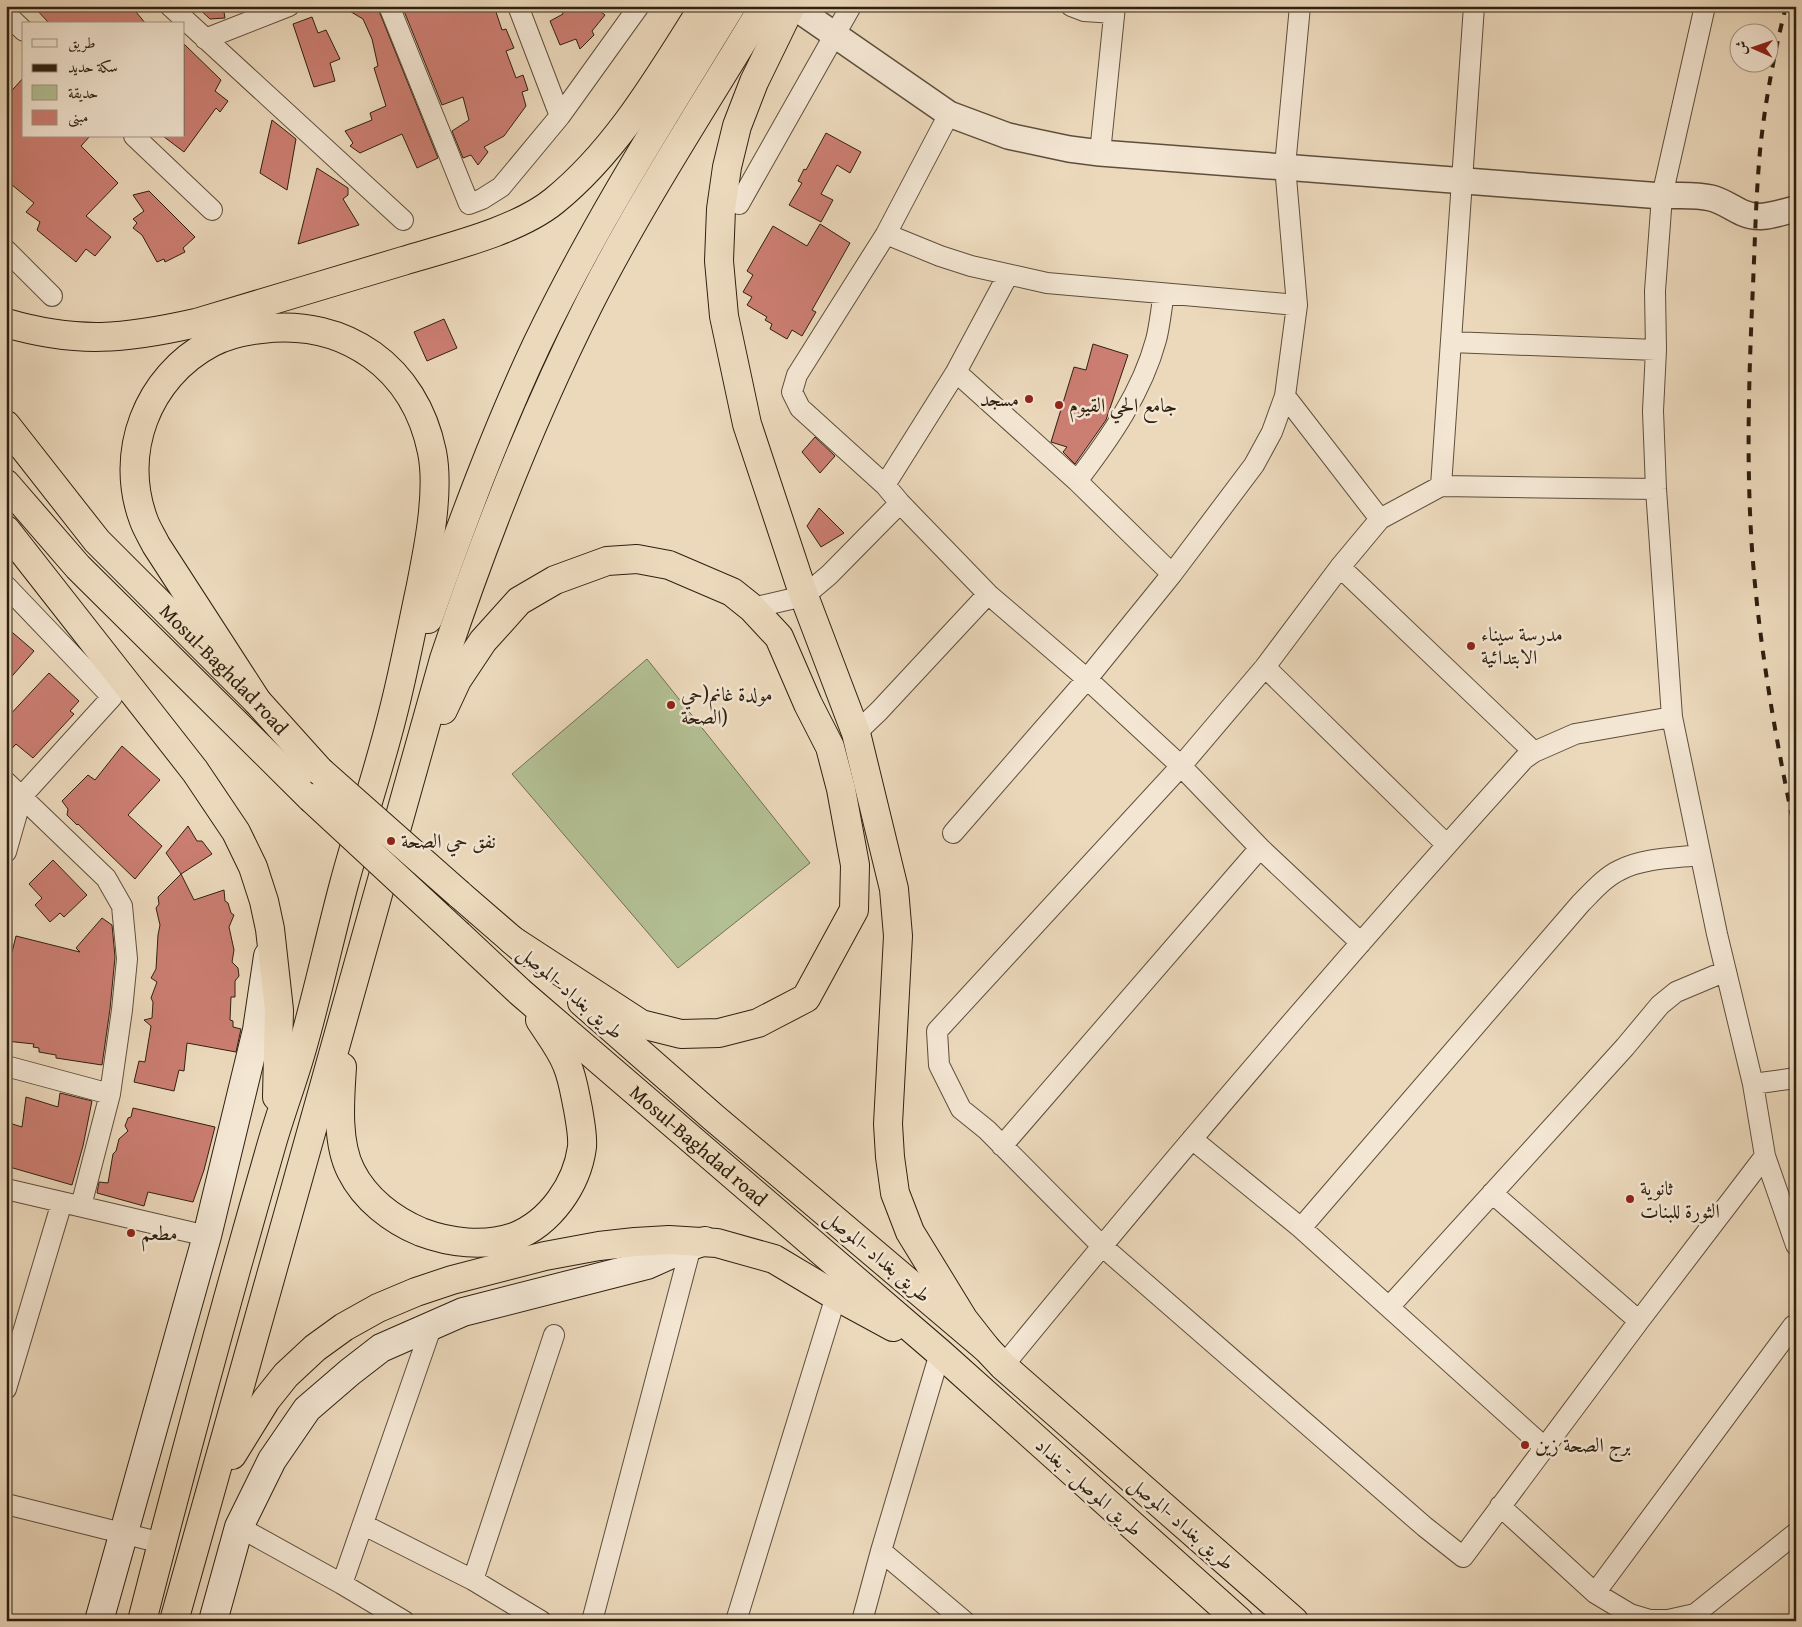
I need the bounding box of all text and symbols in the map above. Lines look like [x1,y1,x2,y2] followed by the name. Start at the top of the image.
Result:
[22,22,185,138] legend
[1730,22,1780,72] north arrow
[68,32,95,53] text: طريق
[1731,40,1751,55] text: ش
[68,56,118,77] text: سكة حديد
[68,82,98,103] text: حديقة
[68,106,88,128] text: مبنى
[980,384,1019,413] place label: مسجد
[1069,390,1177,424] place label: جامع الحي القيوم
[1023,393,1035,405] marker: مسجد
[1053,399,1065,411] marker: جامع الحي القيوم
[153,597,296,741] street label: Mosul-Baghdad road
[1481,619,1563,671] place label: مدرسة سيناء الابتدائية
[1465,640,1477,652] marker: مدرسة سيناء الابتدائية
[681,679,773,731] place label: مولدة غانم(حي الصحة)
[665,699,677,711] marker: مولدة غانم(حي الصحة)
[401,826,496,857] place label: نفق حي الصحة
[385,835,397,847] marker: نفق حي الصحة
[512,938,630,1046] street label: طريق بغداد -الموصل
[624,1078,774,1213] street label: Mosul-Baghdad road
[1640,1173,1720,1225] place label: ثانوية الثورة للبنات
[1624,1193,1636,1205] marker: ثانوية الثورة للبنات
[818,1202,938,1310] street label: طريق بغداد -الموصل
[141,1218,178,1252] place label: مطعم
[125,1227,137,1239] marker: مطعم
[1029,1430,1149,1544] street label: طريق الموصل - بغداد
[1535,1430,1631,1463] place label: برج الصحة زين
[1519,1439,1531,1451] marker: برج الصحة زين
[1123,1469,1241,1577] street label: طريق بغداد -الموصل

